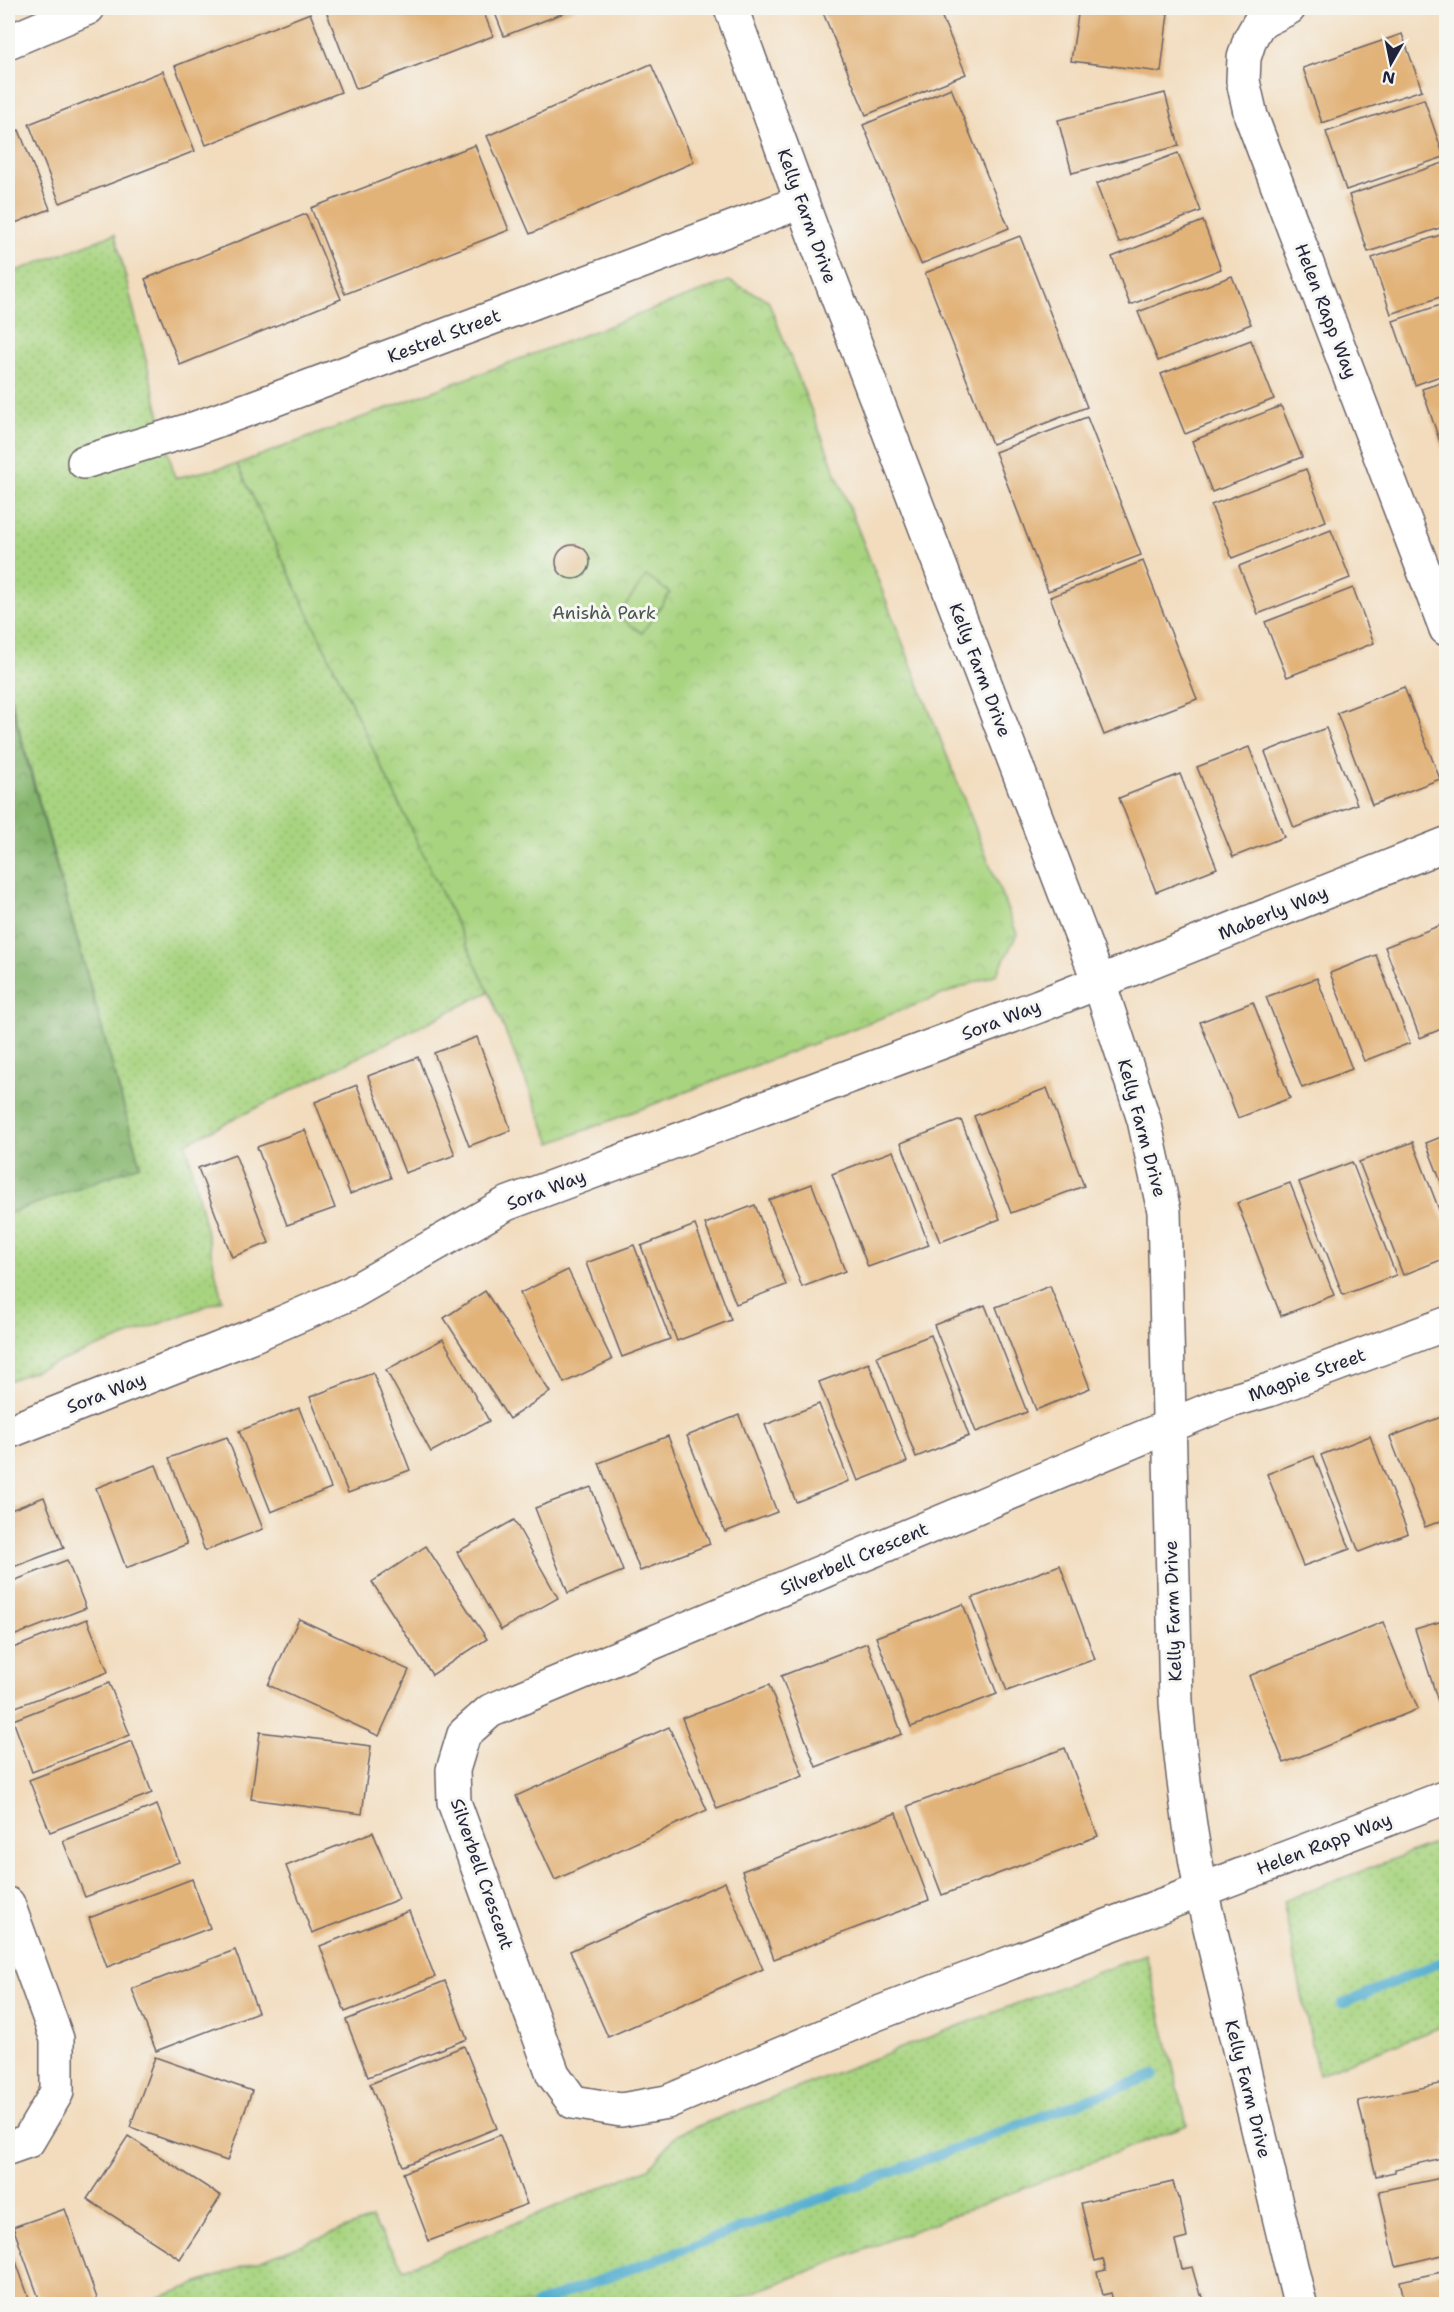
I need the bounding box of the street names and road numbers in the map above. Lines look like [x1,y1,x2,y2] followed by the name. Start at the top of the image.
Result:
[771,145,843,287] street label: Kelly Farm Drive
[1289,240,1363,382] street label: Helen Rapp Way
[384,303,504,369] street label: Kestrel Street
[943,600,1017,740] street label: Kelly Farm Drive
[1215,880,1331,946] street label: Maberly Way
[958,994,1044,1046] street label: Sora Way
[1112,1056,1172,1200] street label: Kelly Farm Drive
[503,1164,589,1216] street label: Sora Way
[1245,1343,1369,1407] street label: Magpie Street
[63,1367,149,1419] street label: Sora Way
[776,1517,932,1601] street label: Silverbell Crescent
[1159,1540,1187,1682] street label: Kelly Farm Drive
[445,1795,519,1953] street label: Silverbell Crescent
[1253,1807,1395,1881] street label: Helen Rapp Way
[1219,2017,1277,2161] street label: Kelly Farm Drive

